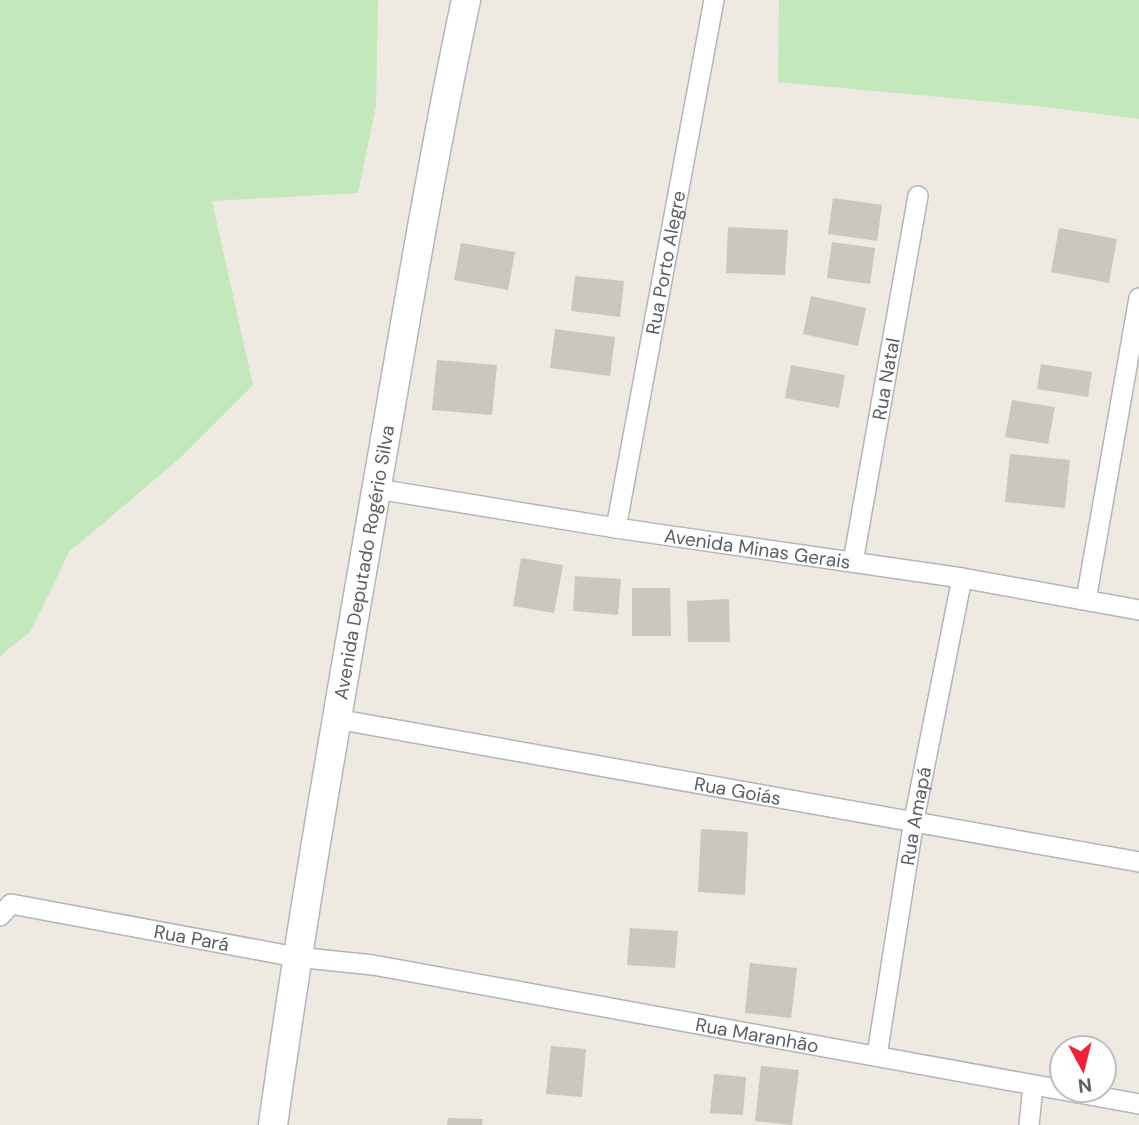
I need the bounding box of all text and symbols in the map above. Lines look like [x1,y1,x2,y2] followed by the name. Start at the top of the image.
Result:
[640,189,691,336] street label: Rua Porto Alegre
[866,336,906,422] street label: Rua Natal
[328,423,400,701] street label: Avenida Deputado Rogério Silva
[663,523,852,575] street label: Avenida Minas Gerais
[895,765,937,867] street label: Rua Amapá
[692,771,783,811] street label: Rua Goiás
[152,919,231,957] street label: Rua Pará
[693,1012,821,1059] street label: Rua Maranhão
[1048,1034,1118,1104] north arrow
[1077,1072,1093,1099] text: N

